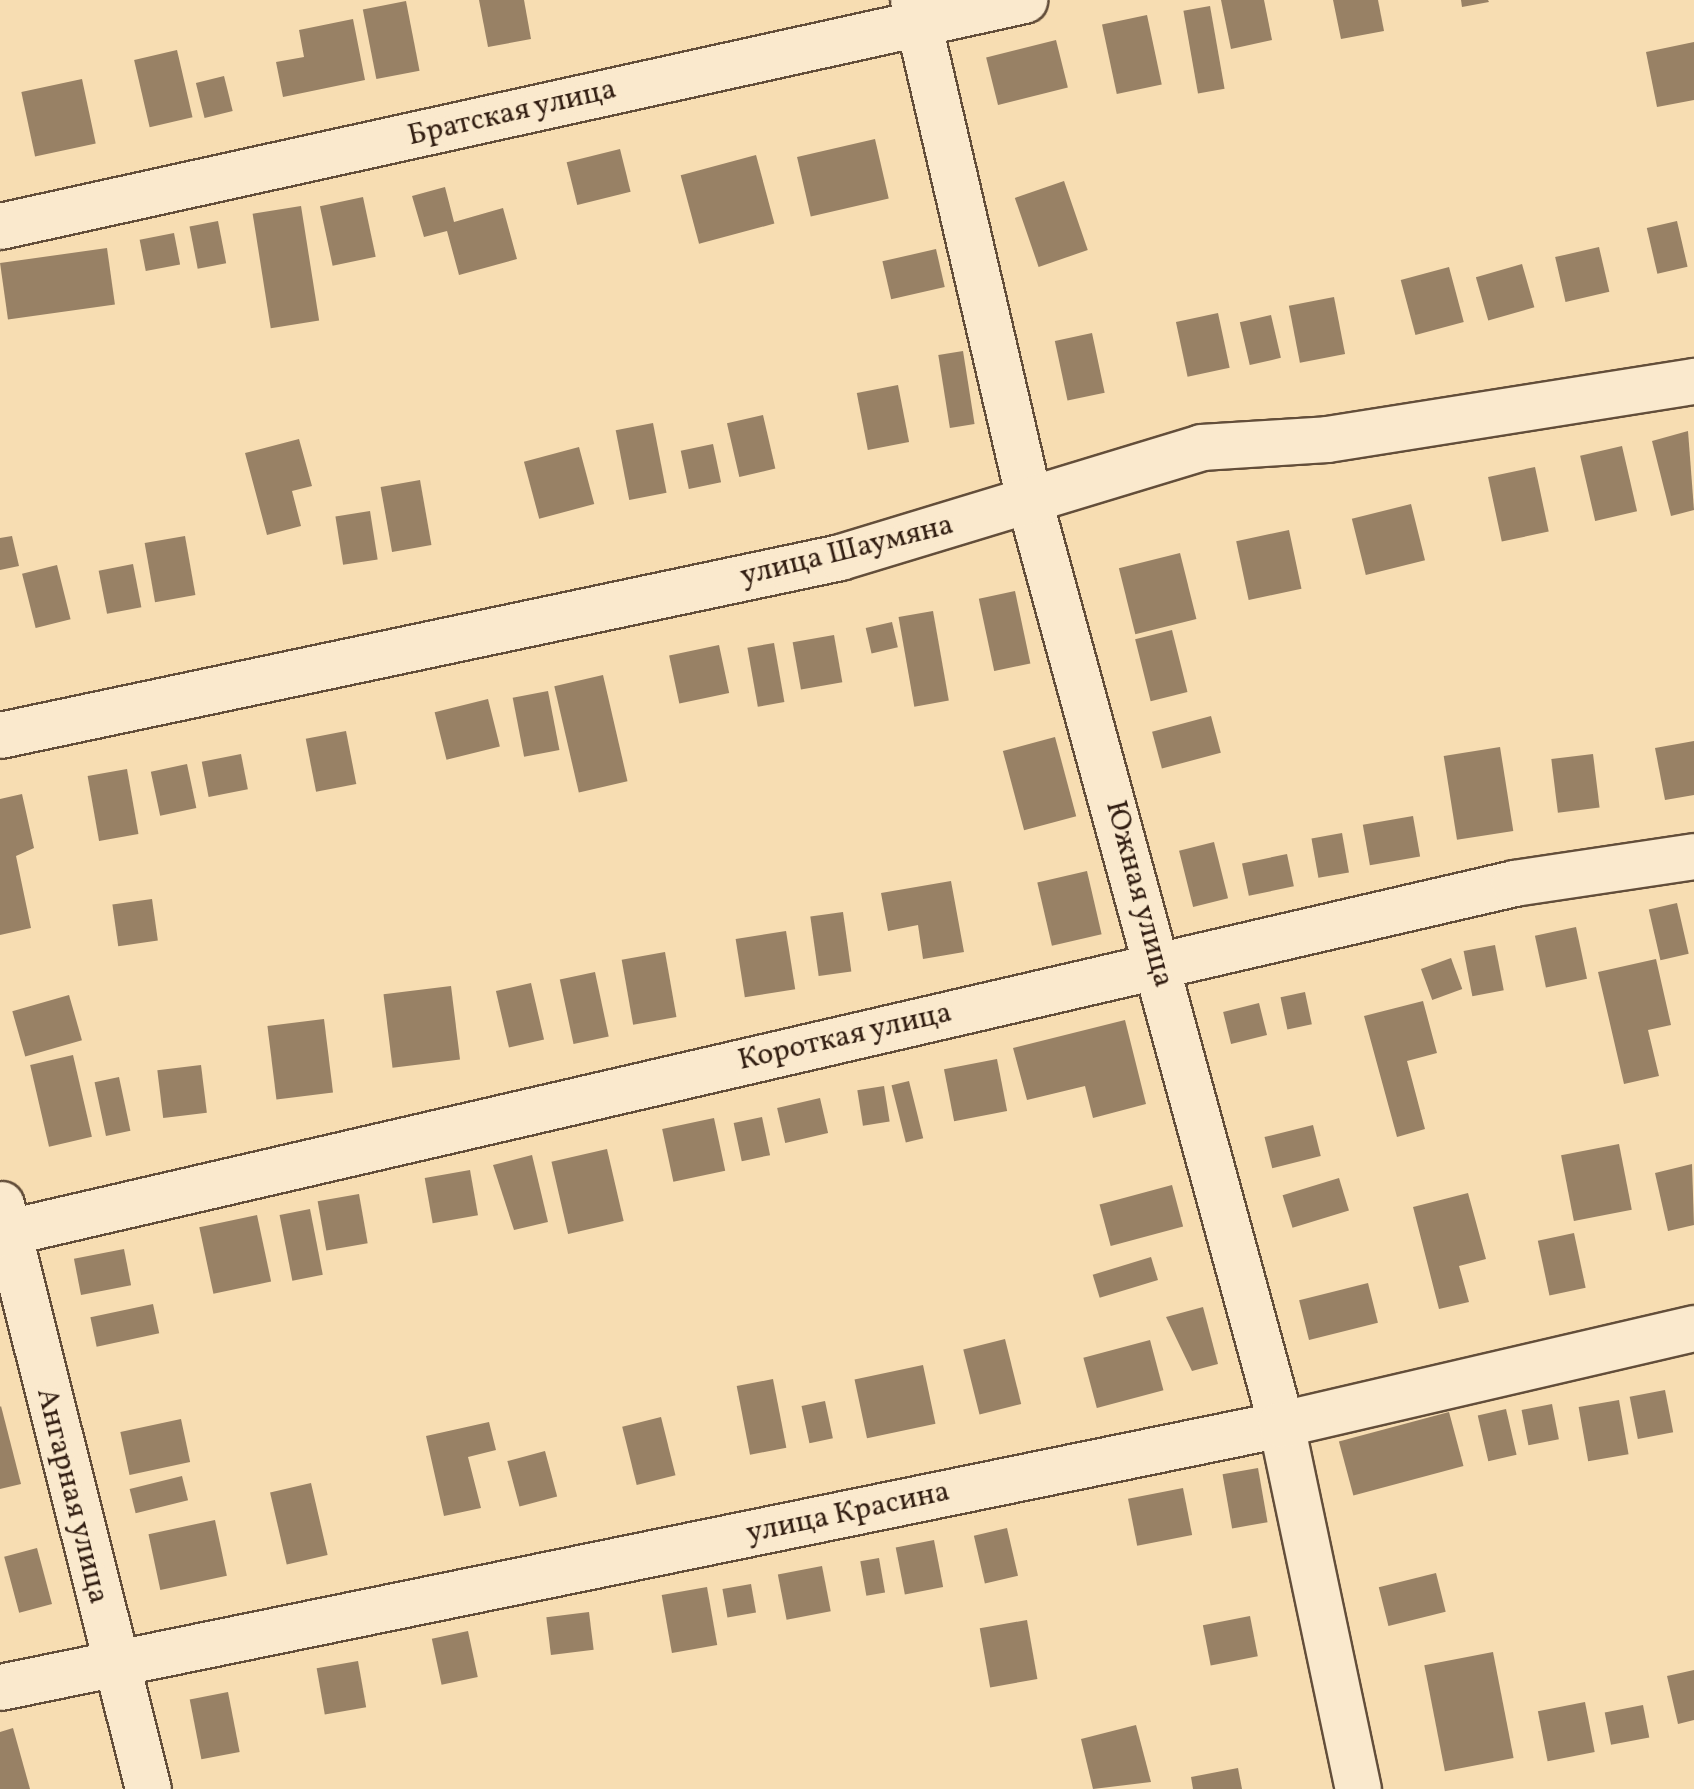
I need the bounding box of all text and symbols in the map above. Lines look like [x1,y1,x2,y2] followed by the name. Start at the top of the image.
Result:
[404,71,620,155] street label: Братская улица
[737,507,957,595] street label: улица Шаумяна
[1097,796,1181,992] street label: Южная улица
[734,995,956,1079] street label: Короткая улица
[28,1384,116,1608] street label: Ангарная улица
[743,1474,953,1552] street label: улица Красина

